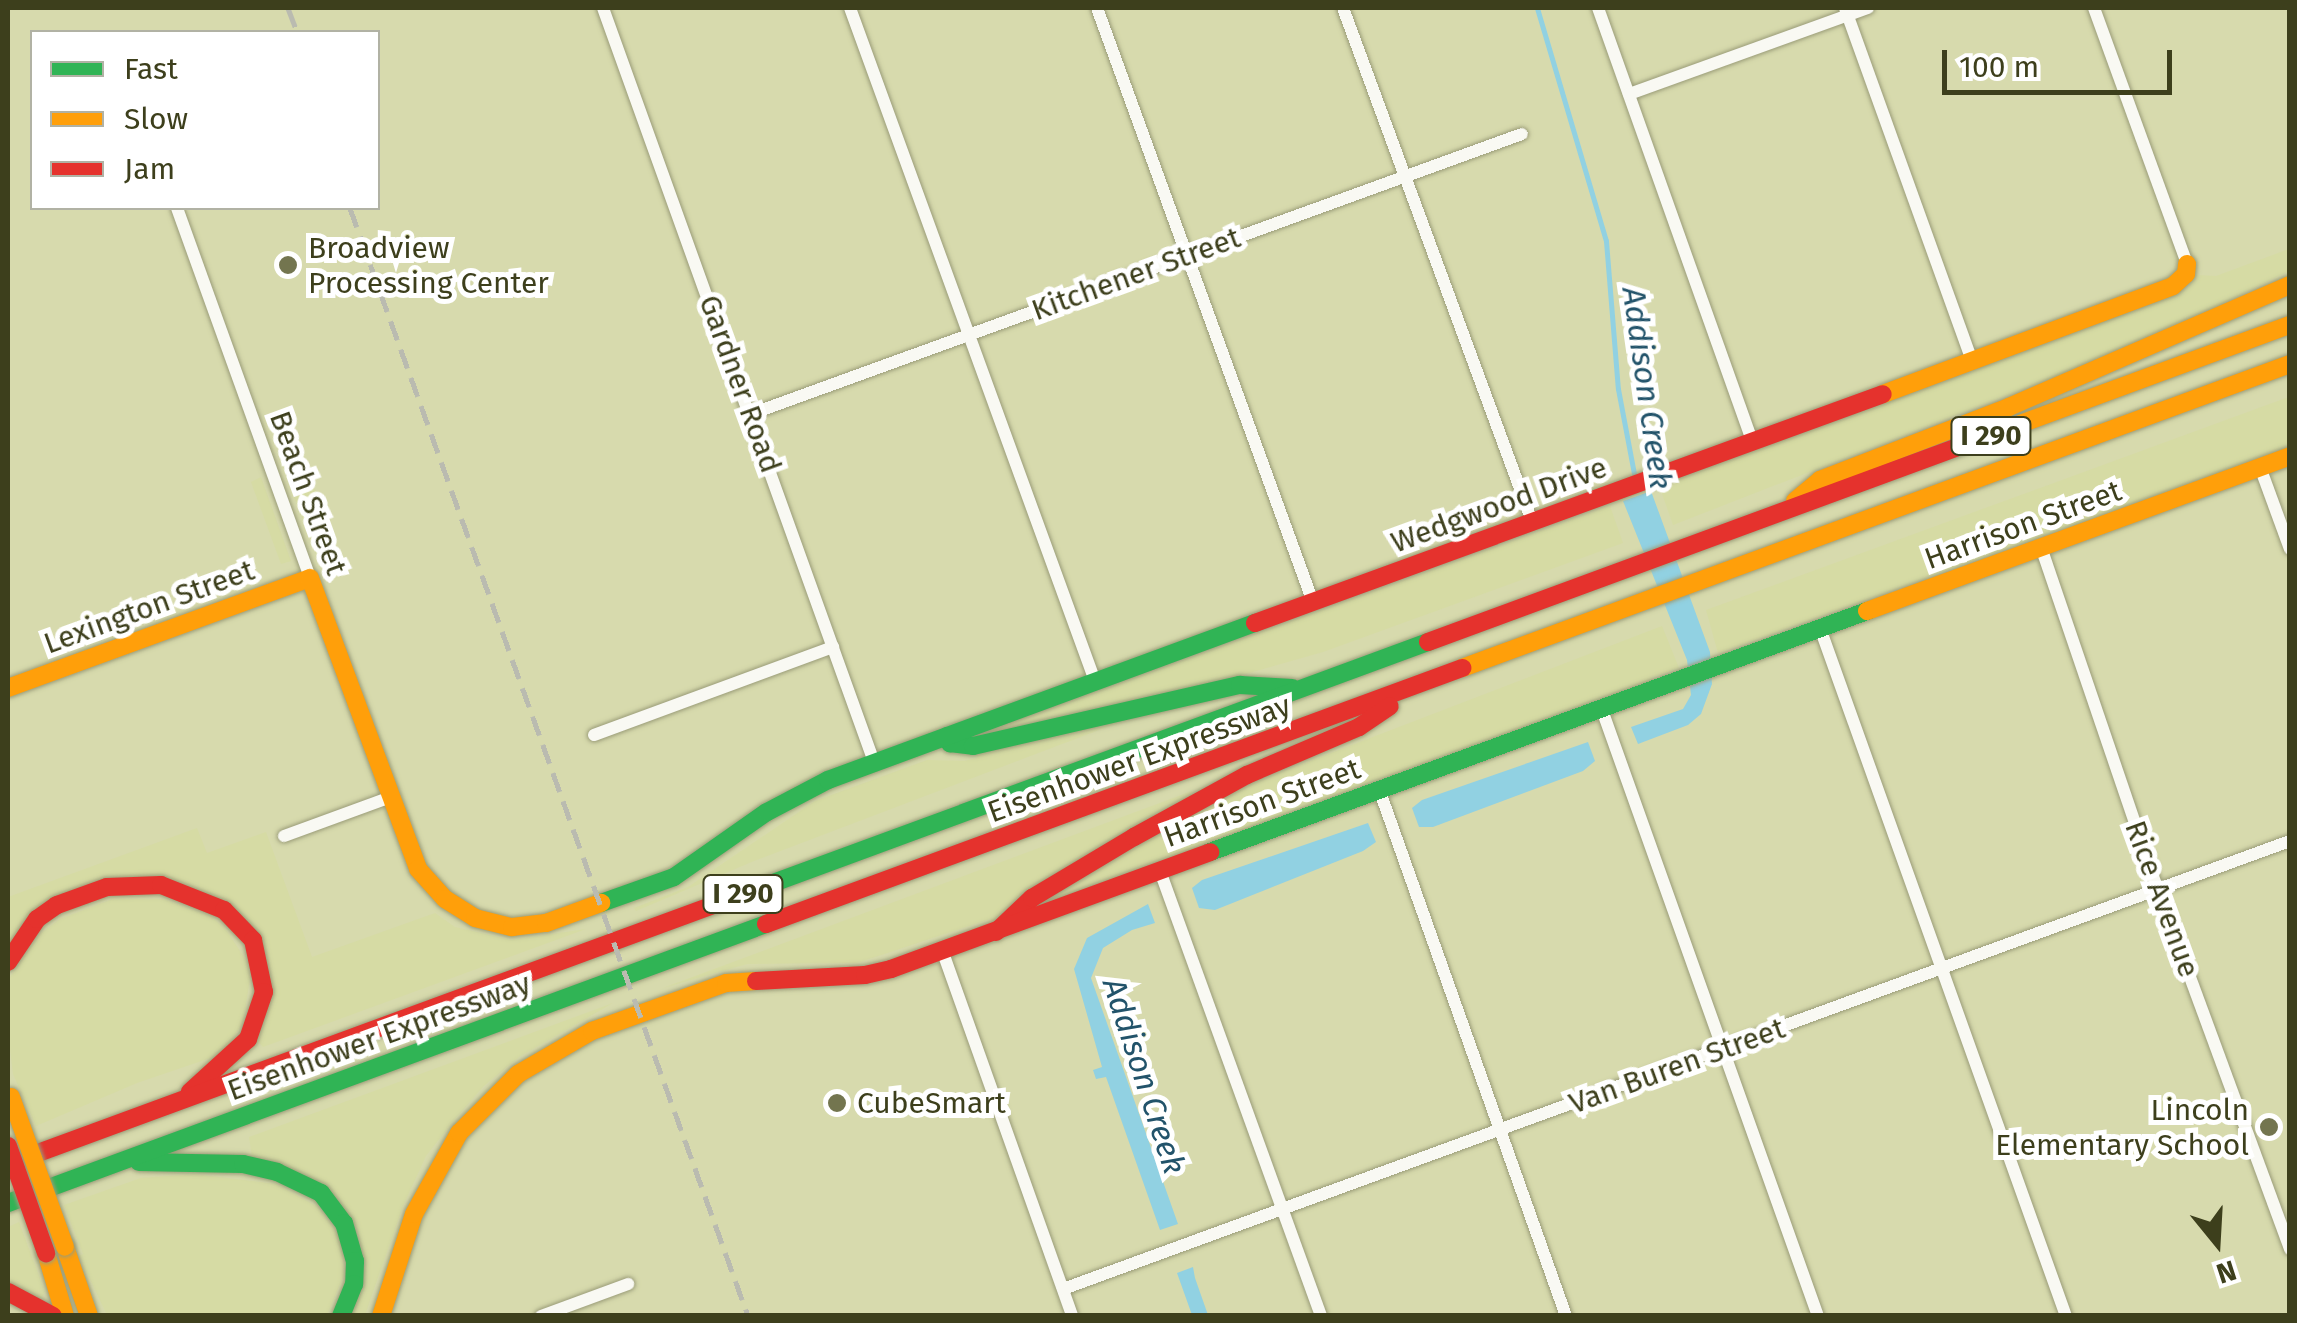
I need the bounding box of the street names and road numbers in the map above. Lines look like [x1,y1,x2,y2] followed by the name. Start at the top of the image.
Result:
[1027,220,1245,328] street label: Kitchener Street
[691,290,789,478] street label: Gardner Road
[262,406,354,580] street label: Beach Street
[1948,413,2034,459] road number: I 290
[1386,449,1612,561] street label: Wedgwood Drive
[1920,473,2126,577] street label: Harrison Street
[39,552,259,662] street label: Lexington Street
[983,687,1295,831] street label: Eisenhower Expressway
[1159,751,1365,855] street label: Harrison Street
[2117,816,2207,982] street label: Rice Avenue
[700,871,786,917] road number: I 290
[223,965,535,1109] street label: Eisenhower Expressway
[1564,1010,1790,1122] street label: Van Buren Street

